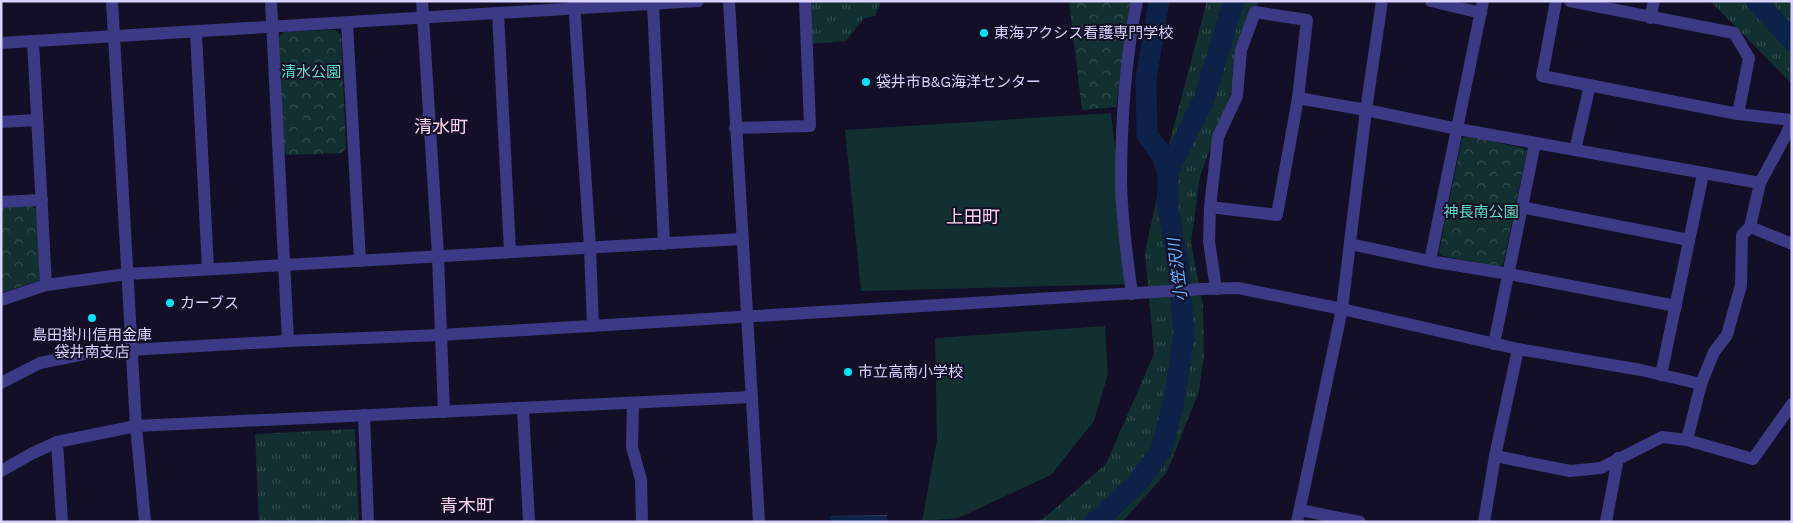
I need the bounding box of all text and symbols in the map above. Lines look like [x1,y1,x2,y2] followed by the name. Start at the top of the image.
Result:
[994,24,1173,42] place label: 東海アクシス看護専門学校
[978,27,990,39] marker: 東海アクシス看護専門学校
[281,63,341,81] park label: 清水公園
[876,73,1041,91] place label: 袋井市B&G海洋センター
[860,76,872,88] marker: 袋井市B&G海洋センター
[414,116,468,137] district label: 清水町
[1443,203,1519,221] park label: 神長南公園
[946,206,1000,227] district label: 上田町
[1164,235,1191,303] water label: 小笠沢川
[180,294,239,312] place label: カーブス
[164,297,176,309] marker: カーブス
[86,312,98,324] marker: 島田掛川信用金庫 袋井南支店
[32,326,152,361] place label: 島田掛川信用金庫 袋井南支店
[858,363,963,381] place label: 市立高南小学校
[842,366,854,378] marker: 市立高南小学校
[440,495,494,516] district label: 青木町

